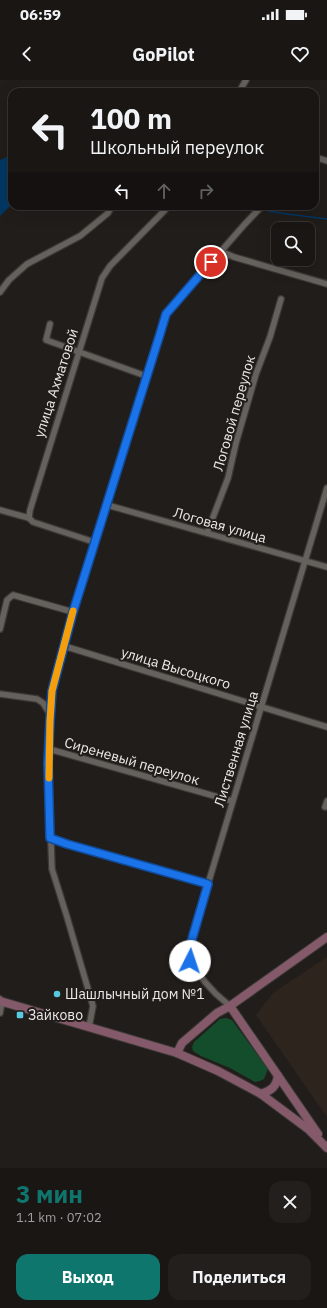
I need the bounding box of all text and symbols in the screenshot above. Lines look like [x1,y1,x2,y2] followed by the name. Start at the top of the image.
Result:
[20,5,61,24] text: 06:59
[16,43,38,65] icon: back
[132,43,195,66] text: GoPilot
[289,43,311,65] icon: heart
[90,100,172,137] text: 100 m
[24,104,76,156] icon: left
[90,136,264,159] text: Школьный переулок
[111,180,133,202] icon: left
[153,180,175,202] icon: ahead
[195,180,217,202] icon: right
[271,222,315,266] map controls
[271,222,315,266] button: search
[194,245,228,279] pin
[200,251,222,273] icon: arrive
[30,326,82,440] street label: улица Ахматовой
[209,353,259,473] street label: Логовой переулок
[171,503,269,547] street label: Логовая улица
[119,643,233,693] street label: улица Высоцкого
[210,688,262,809] street label: Лиственная улица
[62,733,202,789] street label: Сиреневый переулок
[169,940,211,982] position arrow
[65,985,205,1003] place label: Шашлычный дом №1
[52,989,62,999] marker: Шашлычный дом №1
[28,1006,83,1024] place label: Зайково
[15,1010,25,1020] marker: Зайково
[16,1178,83,1210] text: 3 мин
[269,1181,311,1223] button: close
[16,1209,102,1226] text: 1.1 km · 07:02
[16,1254,160,1300] button: Выход
[168,1254,311,1300] button: Поделиться

